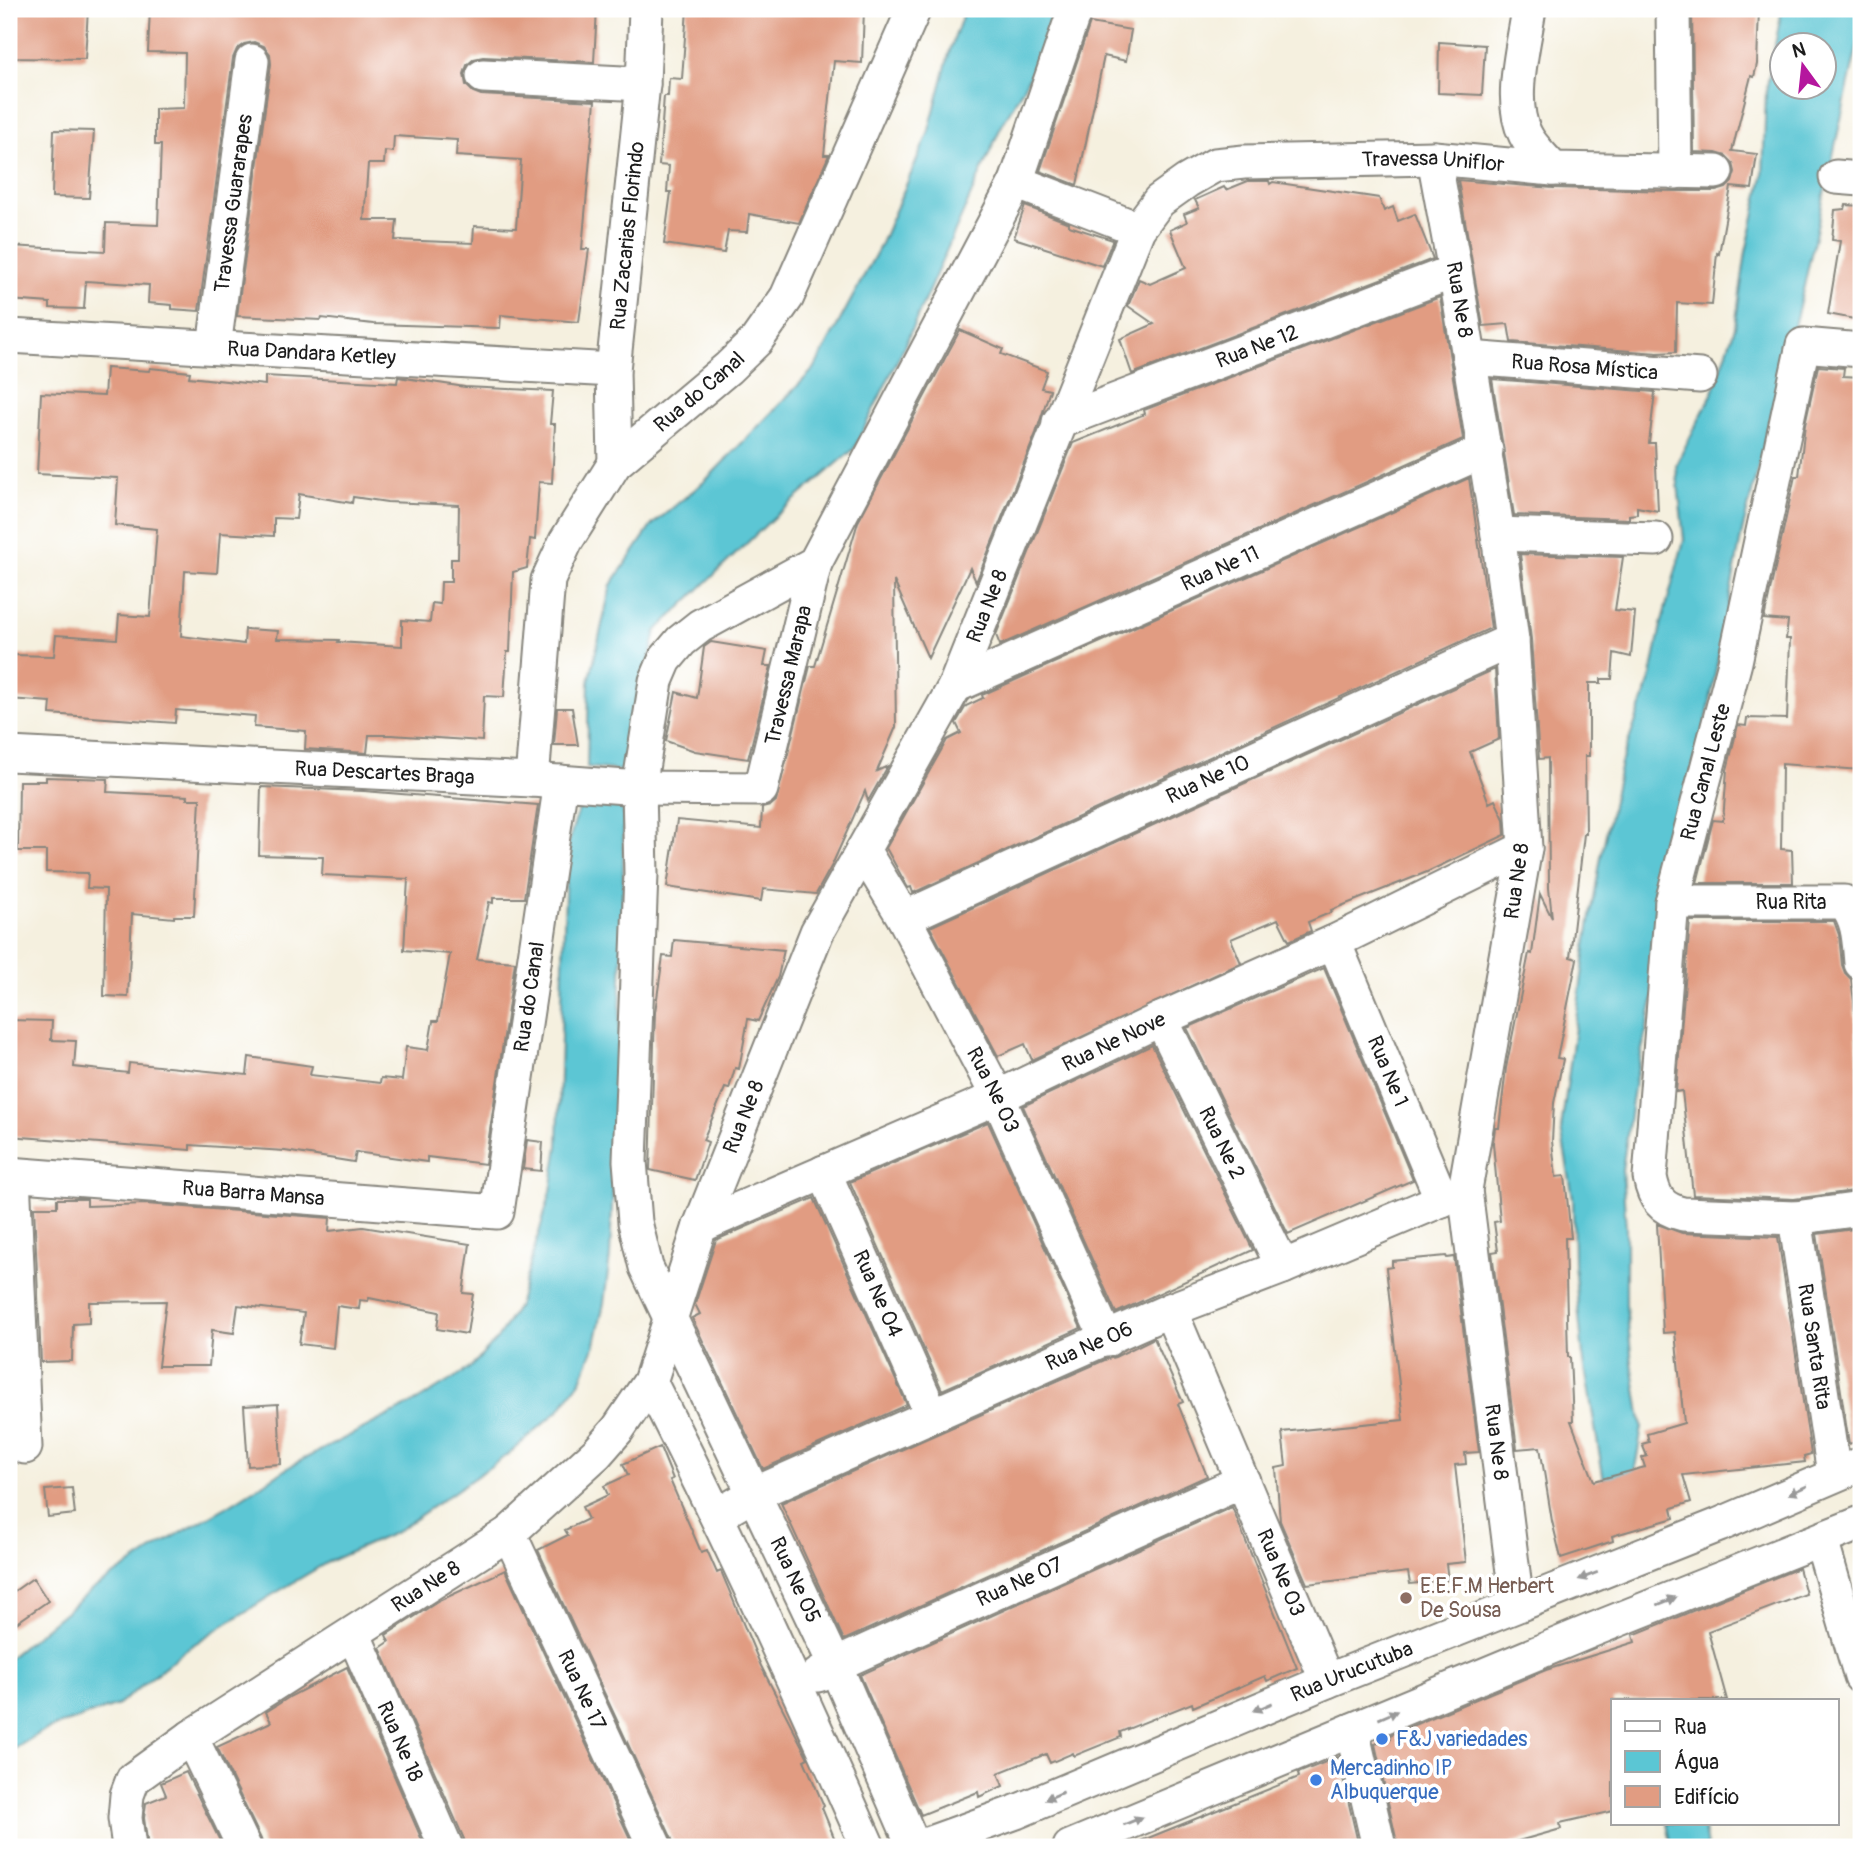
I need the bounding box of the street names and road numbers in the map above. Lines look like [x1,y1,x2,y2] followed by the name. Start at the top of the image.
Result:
[208,112,258,294] street label: Travessa Guararapes
[604,140,650,331] street label: Rua Zacarias Florindo
[1361,144,1506,178] street label: Travessa Uniflor
[1440,259,1479,340] street label: Rua Ne 8
[1212,319,1302,374] street label: Rua Ne 12
[226,335,397,371] street label: Rua Dandara Ketley
[648,345,751,438] street label: Rua do Canal
[1510,348,1659,386] street label: Rua Rosa Mística
[1177,539,1263,597] street label: Rua Ne 11
[960,565,1014,647] street label: Rua Ne 8
[758,602,818,748] street label: Travessa Marapa
[1675,700,1737,843] street label: Rua Canal Leste
[1162,748,1254,810] street label: Rua Ne 10
[294,755,475,791] street label: Rua Descartes Braga
[1498,841,1536,921] street label: Rua Ne 8
[1755,889,1827,916] street label: Rua Rita
[507,940,551,1054] street label: Rua do Canal
[1058,1005,1170,1078] street label: Rua Ne Nove
[1361,1032,1415,1111] street label: Rua Ne 1
[961,1042,1026,1137] street label: Rua Ne 03
[717,1076,770,1157] street label: Rua Ne 8
[1193,1102,1251,1184] street label: Rua Ne 2
[181,1174,326,1212] street label: Rua Barra Mansa
[847,1246,909,1341] street label: Rua Ne 04
[1792,1282,1837,1411] street label: Rua Santa Rita
[1041,1315,1137,1377] street label: Rua Ne 06
[1478,1402,1515,1482] street label: Rua Ne 8
[1251,1525,1311,1620] street label: Rua Ne 03
[763,1533,827,1627] street label: Rua Ne 05
[972,1551,1067,1613] street label: Rua Ne 07
[386,1554,465,1618] street label: Rua Ne 8
[1286,1635,1417,1708] street label: Rua Urucutuba
[552,1645,612,1734] street label: Rua Ne 17
[371,1697,429,1786] street label: Rua Ne 18

